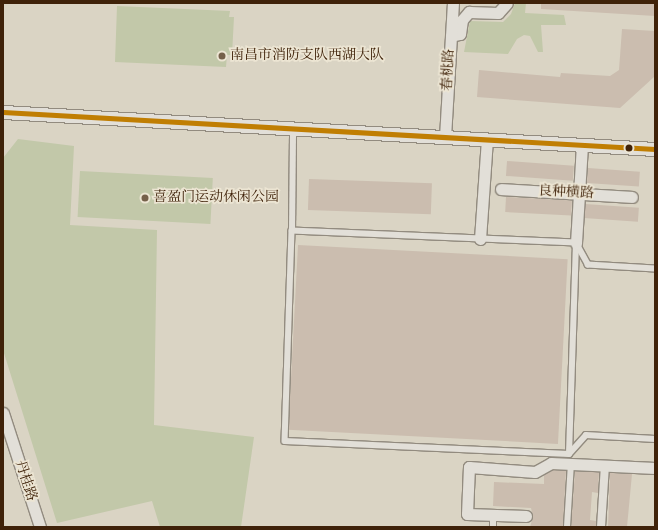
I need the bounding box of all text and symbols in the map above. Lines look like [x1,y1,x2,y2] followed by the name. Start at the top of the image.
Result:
[230,48,384,64] place label: 南昌市消防支队西湖大队
[440,49,458,91] street label: 春桃路
[217,51,227,61] marker: 南昌市消防支队西湖大队
[624,143,634,153] unlabelled marker
[538,183,594,203] street label: 良种横路
[153,190,279,206] place label: 喜盈门运动休闲公园
[140,193,150,203] marker: 喜盈门运动休闲公园
[11,458,39,504] street label: 丹桂路

